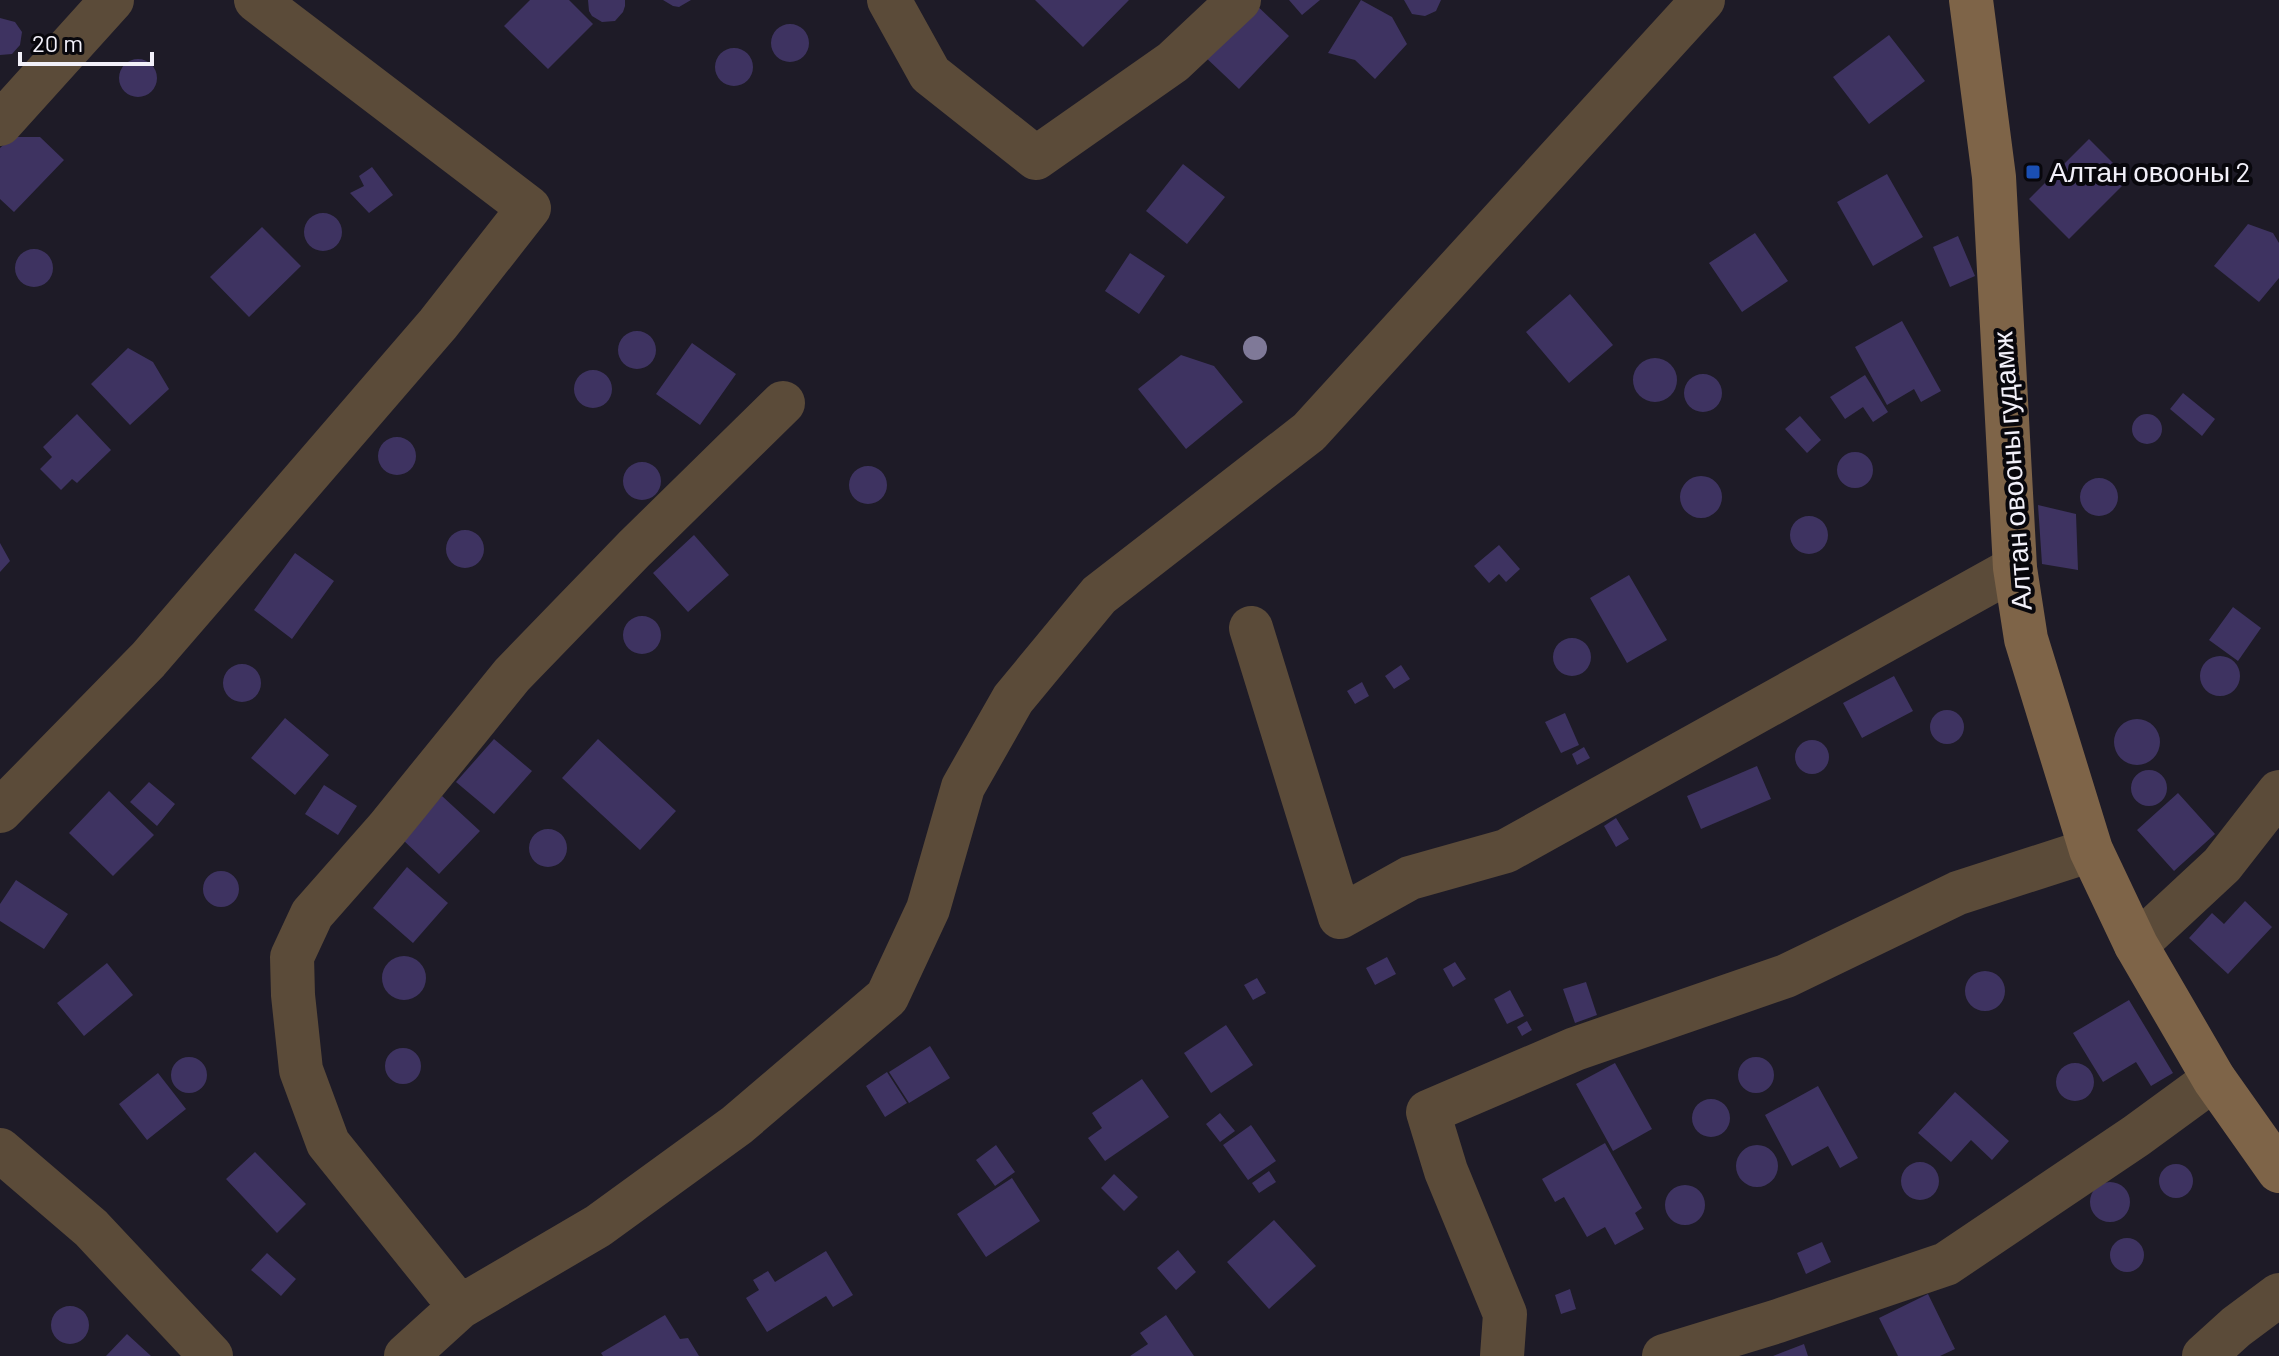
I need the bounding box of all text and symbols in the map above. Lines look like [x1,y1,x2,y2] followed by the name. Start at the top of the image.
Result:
[20,16,152,66] scale bar
[32,28,83,57] text: 20 m
[2049,154,2251,188] place label: Алтан овооны 2
[2024,163,2042,181] marker: Алтан овооны 2
[1984,330,2038,612] street label: Алтан овооны гудамж

